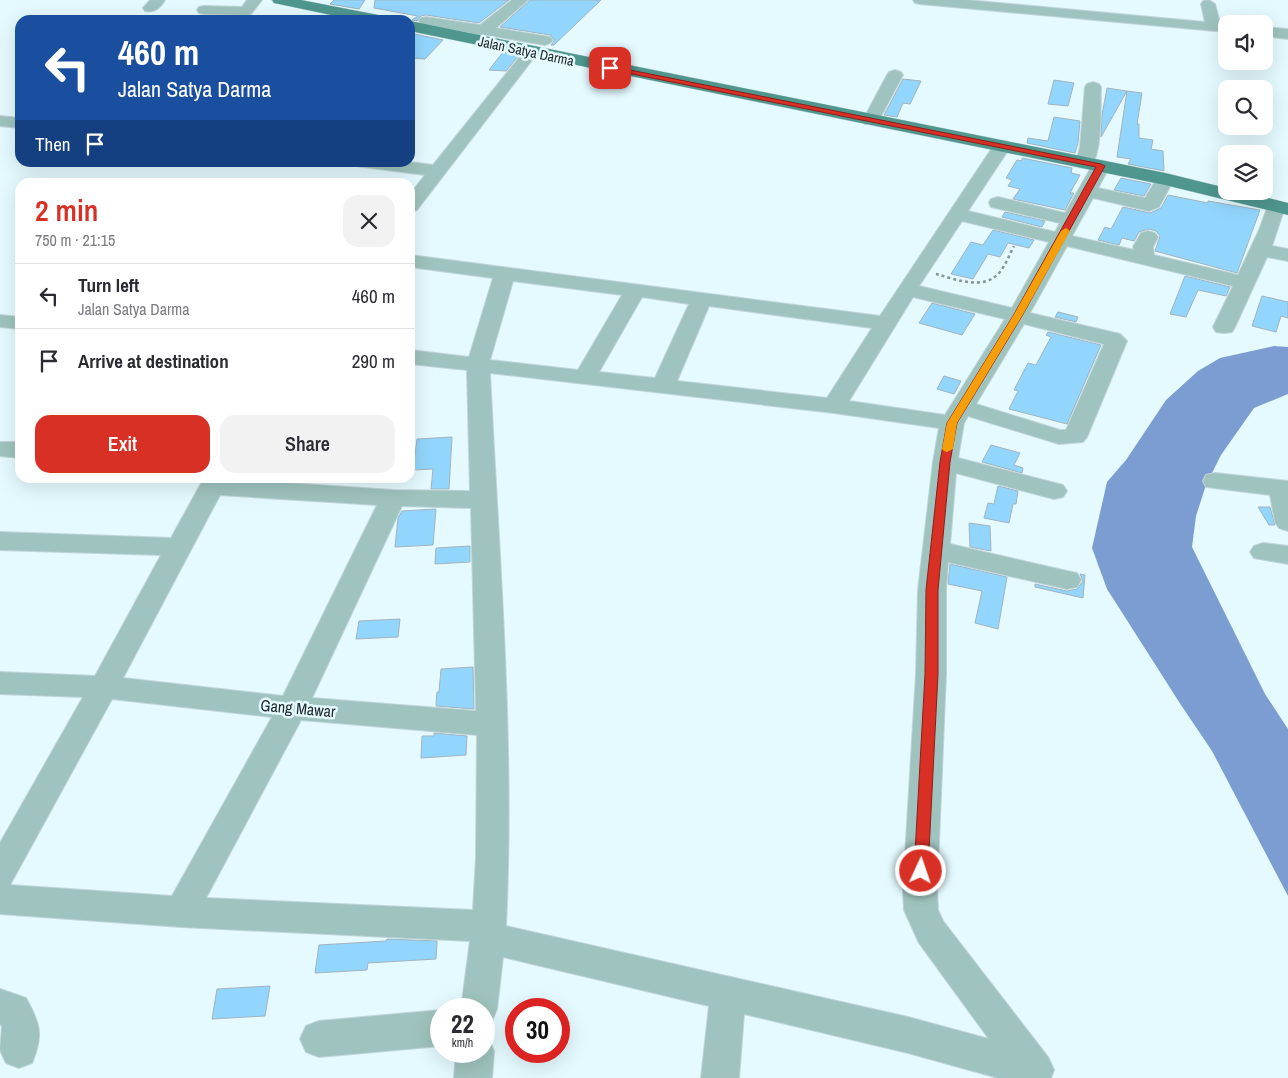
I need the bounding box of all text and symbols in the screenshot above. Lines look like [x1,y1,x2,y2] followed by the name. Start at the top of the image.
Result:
[1218,15,1273,200] map controls
[1218,15,1273,70] button: sound
[118,29,199,76] text: 460 m
[476,32,576,70] street label: Jalan Satya Darma
[35,35,100,100] icon: left
[589,47,631,89] pin
[596,54,624,82] icon: arrive
[118,74,271,104] text: Jalan Satya Darma
[1218,80,1273,135] button: search
[81,130,109,158] icon: arrive
[35,131,71,157] text: Then
[1218,145,1273,200] button: layers
[35,190,98,230] text: 2 min
[343,195,395,247] button: close
[35,229,115,251] text: 750 m · 21:15
[78,272,139,298] text: Turn left
[35,282,63,310] icon: left
[352,283,395,309] text: 460 m
[78,298,190,320] text: Jalan Satya Darma
[35,347,63,375] icon: arrive
[78,348,229,374] text: Arrive at destination
[352,348,395,374] text: 290 m
[35,415,210,473] button: Exit
[220,415,395,473] button: Share
[260,694,337,722] street label: Gang Mawar
[894,844,946,896] position arrow
[505,998,570,1063] speed limit sign: 30
[451,1007,474,1041] text: 22
[452,1035,473,1051] text: km/h

